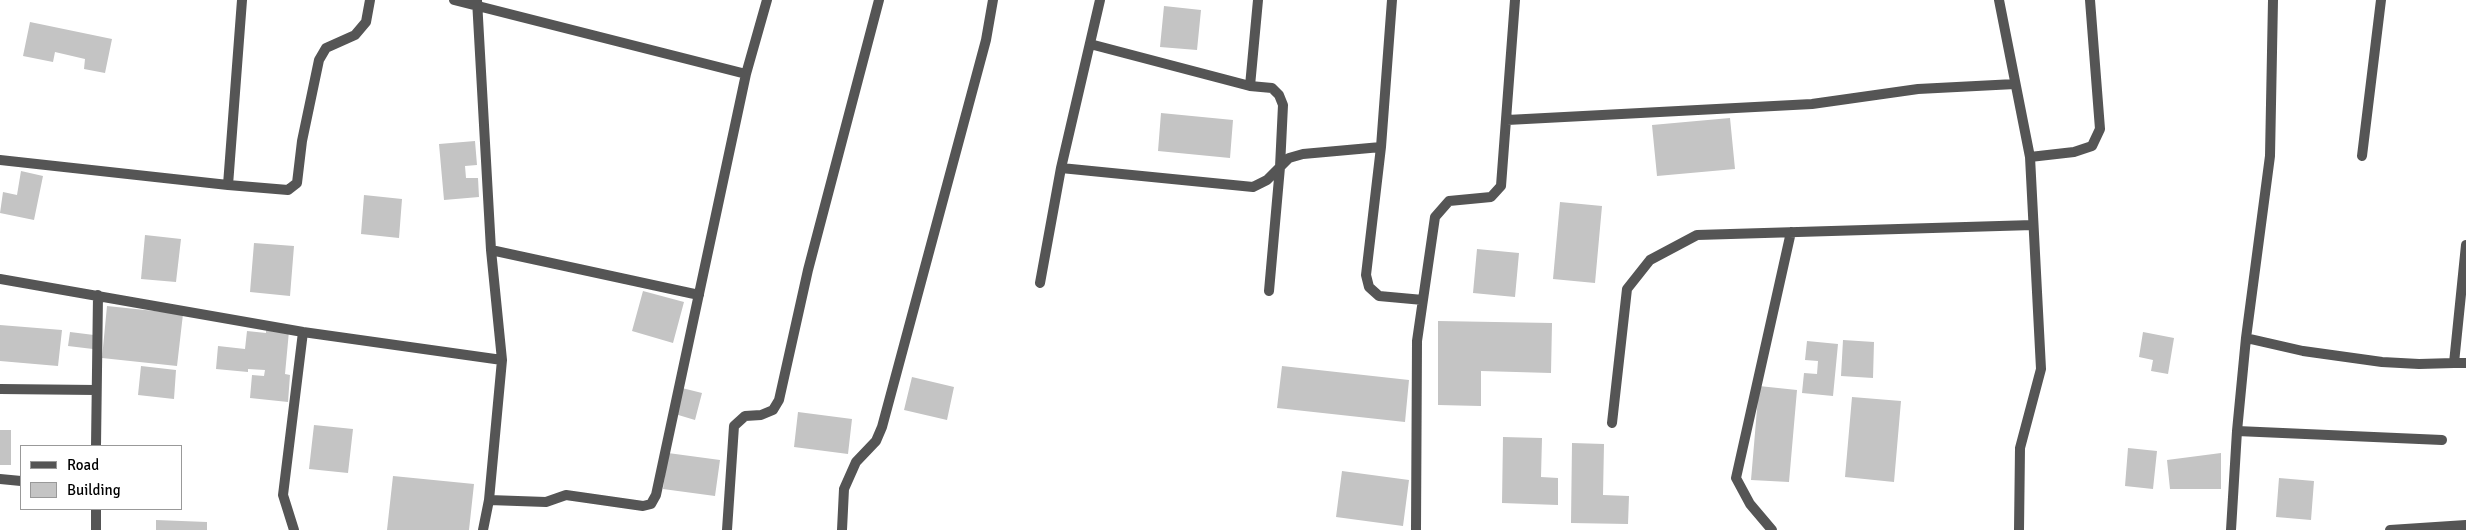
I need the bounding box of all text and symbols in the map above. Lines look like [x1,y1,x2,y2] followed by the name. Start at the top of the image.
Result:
[20,445,182,510] legend
[67,456,99,474] text: Road
[67,481,121,499] text: Building

